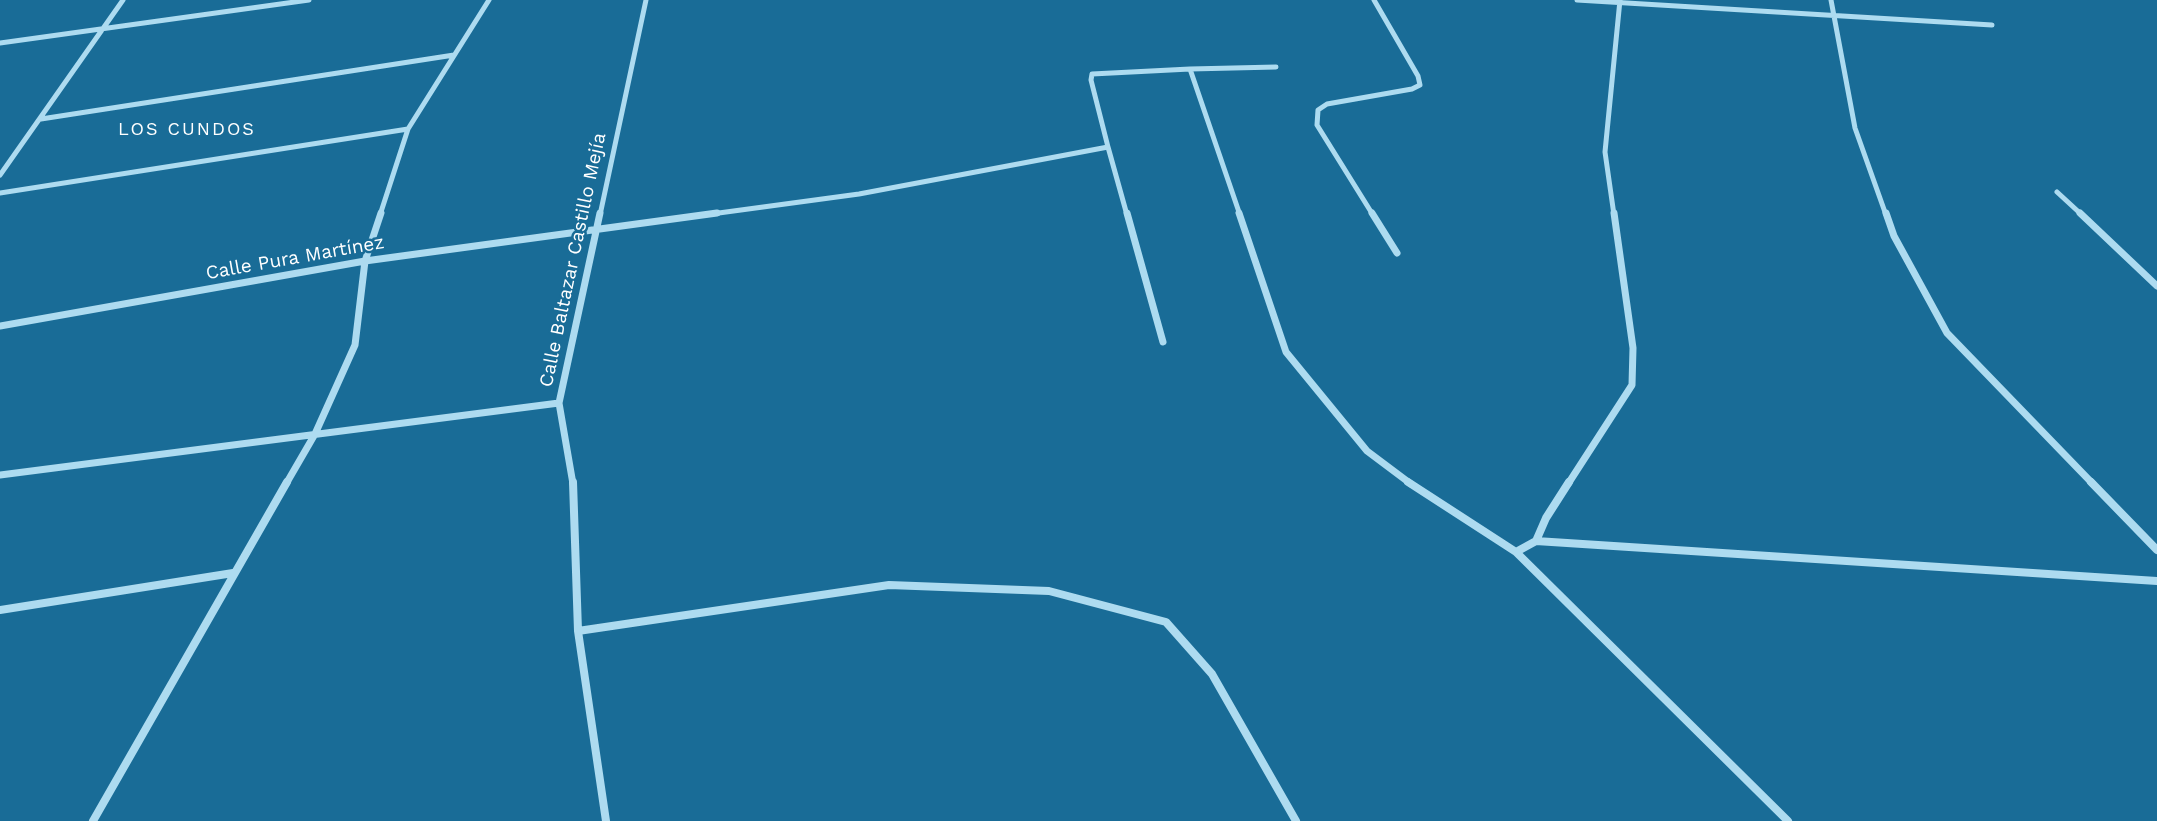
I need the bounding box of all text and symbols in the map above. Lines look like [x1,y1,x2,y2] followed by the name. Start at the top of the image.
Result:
[119,119,255,141] district label: LOS CUNDOS
[535,131,611,389] street label: Calle Baltazar Castillo Mejía
[204,231,386,285] street label: Calle Pura Martínez

